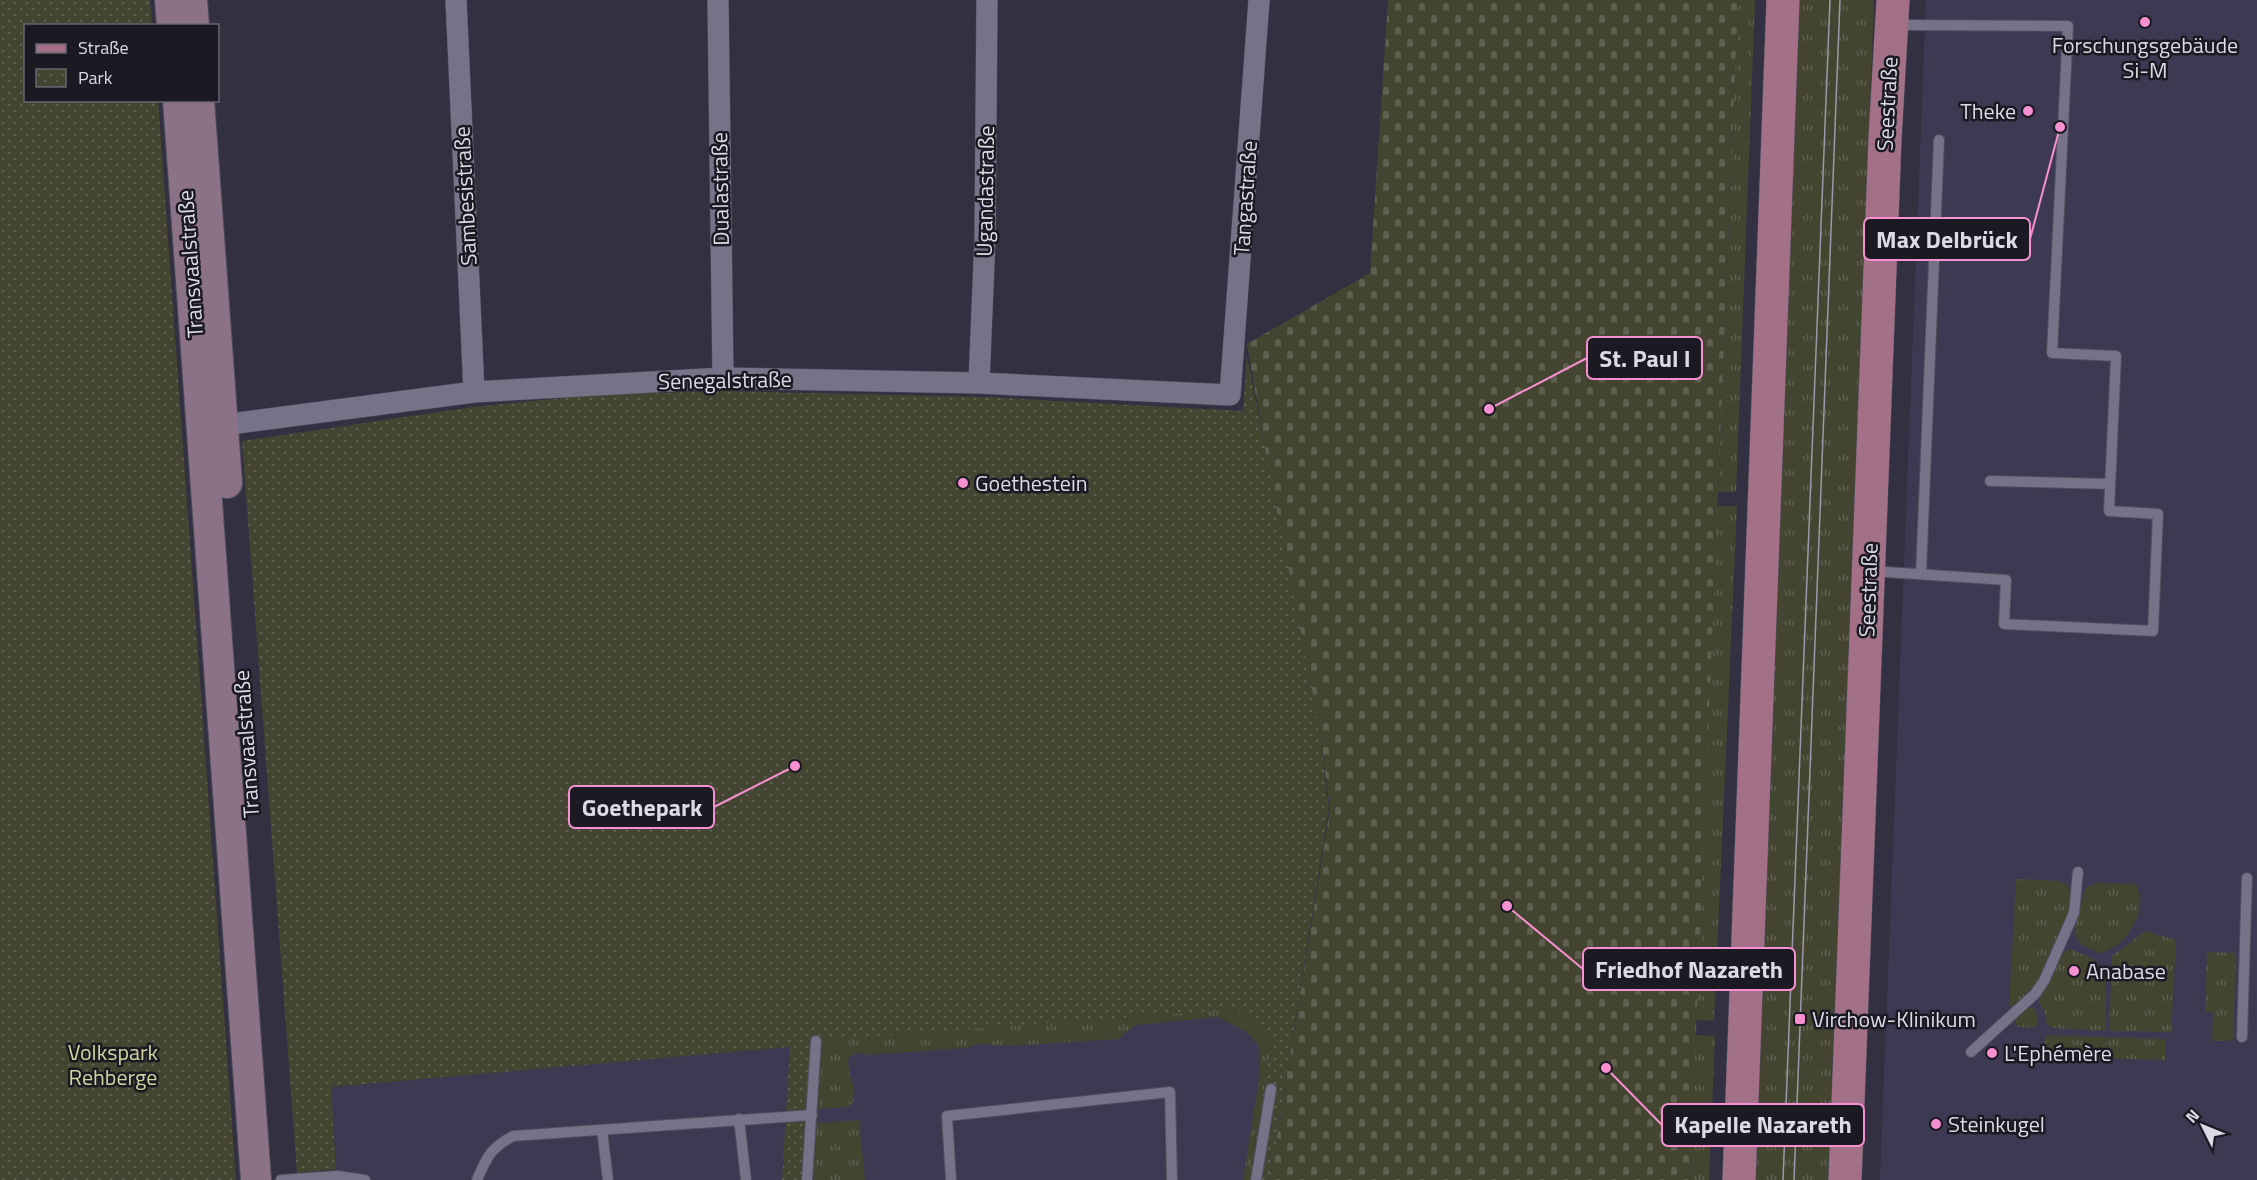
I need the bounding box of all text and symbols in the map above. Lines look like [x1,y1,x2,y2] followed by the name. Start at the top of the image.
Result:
[2138,15,2152,29] marker: Forschungsgebäude Si-M
[24,24,219,102] legend
[2052,28,2238,87] place label: Forschungsgebäude Si-M
[78,34,129,61] text: Straße
[1868,56,1906,152] street label: Seestraße
[78,64,113,91] text: Park
[1960,94,2016,128] place label: Theke
[2021,104,2035,118] marker: Theke
[967,125,1003,257] street label: Ugandastraße
[444,126,486,266] street label: Sambesistraße
[702,132,738,246] street label: Dualastraße
[1224,139,1266,257] street label: Tangastraße
[168,189,212,339] street label: Transvaalstraße
[1864,218,2030,260] callout: Max Delbrück
[1876,221,2019,257] text: Max Delbrück
[1587,337,1702,379] callout: St. Paul I
[1599,340,1691,376] text: St. Paul I
[658,362,792,398] street label: Senegalstraße
[975,466,1088,500] place label: Goethestein
[956,476,970,490] marker: Goethestein
[1849,542,1887,638] street label: Seestraße
[224,669,268,819] street label: Transvaalstraße
[569,786,714,828] callout: Goethepark
[582,789,703,825] text: Goethepark
[1583,948,1795,990] callout: Friedhof Nazareth
[1595,951,1783,987] text: Friedhof Nazareth
[2086,954,2166,988] place label: Anabase
[2067,964,2081,978] marker: Anabase
[1812,1002,1976,1036] place label: Virchow-Klinikum
[1793,1012,1807,1026] marker: Virchow-Klinikum
[68,1035,159,1094] park label: Volkspark Rehberge
[2004,1036,2112,1070] place label: L'Ephémère
[1985,1046,1999,1060] marker: L'Ephémère
[2173,1096,2233,1156] north arrow
[1662,1104,1864,1146] callout: Kapelle Nazareth
[2179,1104,2205,1128] text: N
[1674,1106,1852,1142] text: Kapelle Nazareth
[1948,1107,2045,1141] place label: Steinkugel
[1929,1117,1943,1131] marker: Steinkugel

